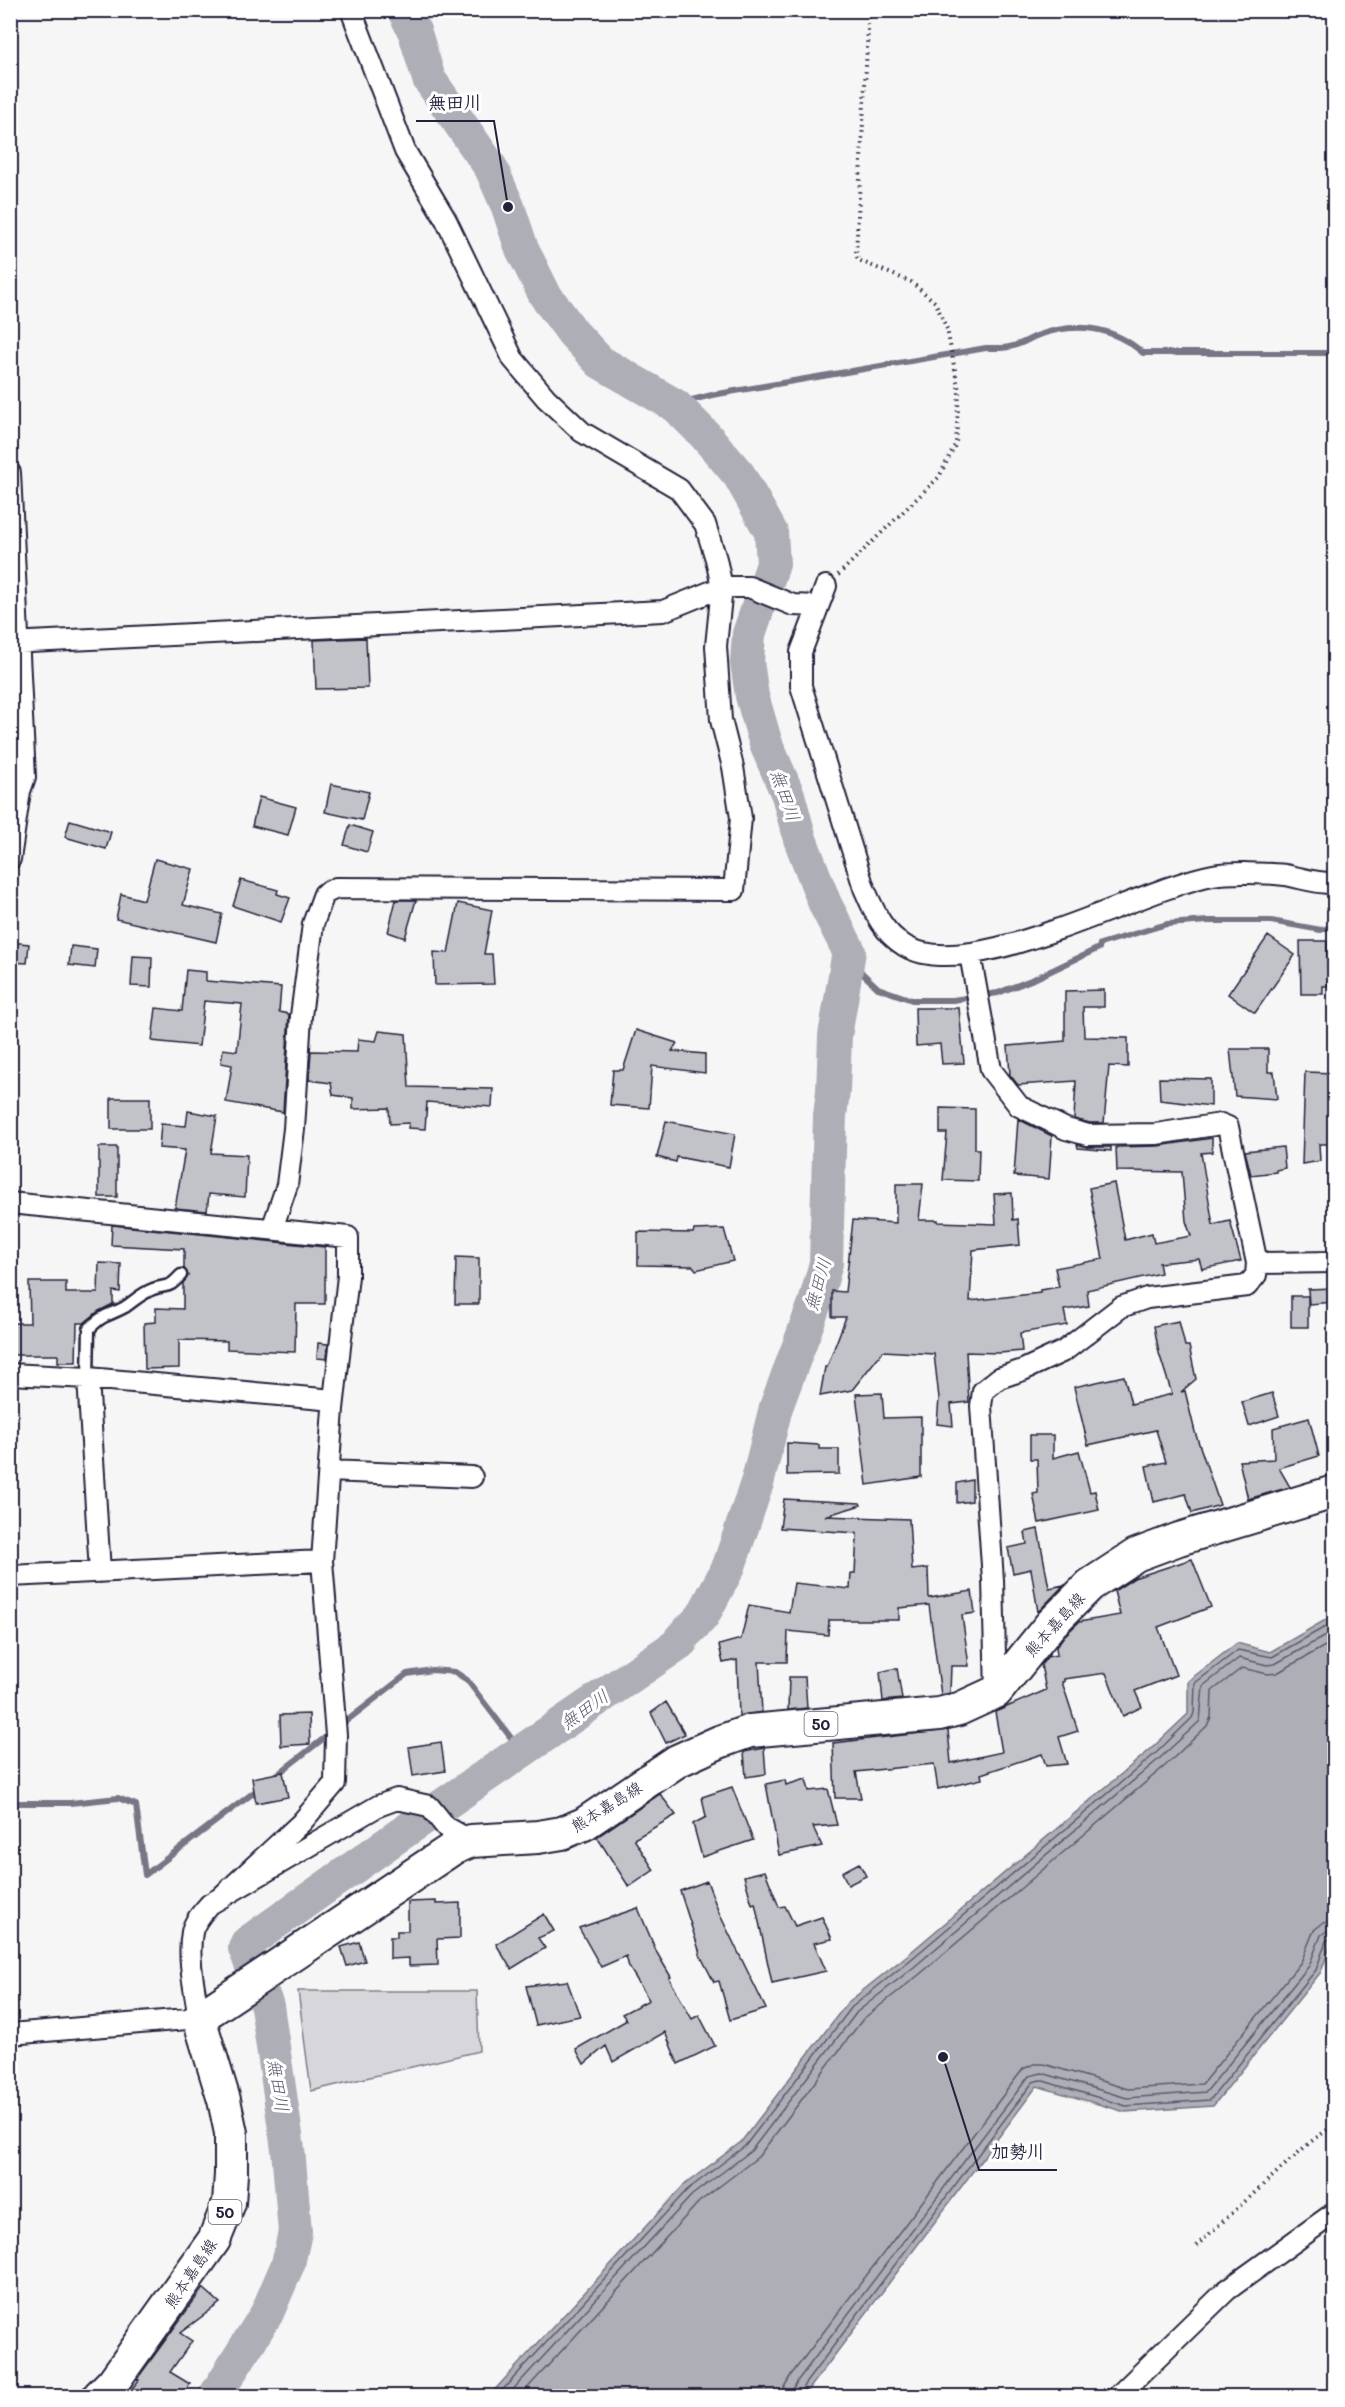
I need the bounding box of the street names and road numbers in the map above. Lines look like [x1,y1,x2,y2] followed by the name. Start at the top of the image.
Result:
[1019,1587,1089,1661] street label: 熊本嘉島線
[804,1712,838,1736] road number: 50
[567,1776,645,1836] street label: 熊本嘉島線
[208,2200,242,2224] road number: 50
[159,2234,221,2312] street label: 熊本嘉島線

